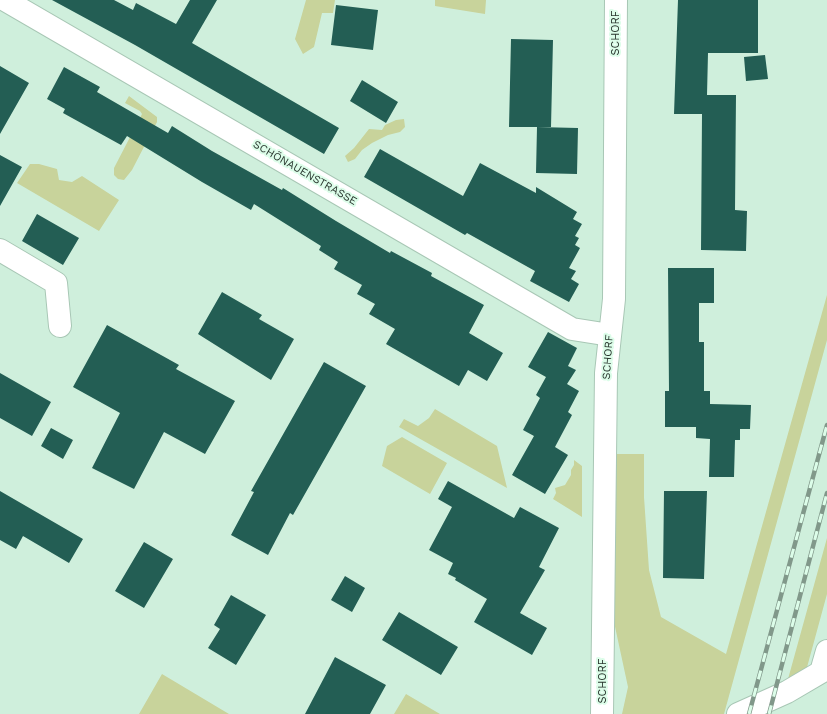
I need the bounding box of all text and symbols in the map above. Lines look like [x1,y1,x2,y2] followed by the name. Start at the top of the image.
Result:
[609,11,623,55] street label: SCHORF
[251,138,359,208] street label: SCHÖNAUENSTRASSE
[600,334,616,380] street label: SCHORF
[596,659,610,703] street label: SCHORF

